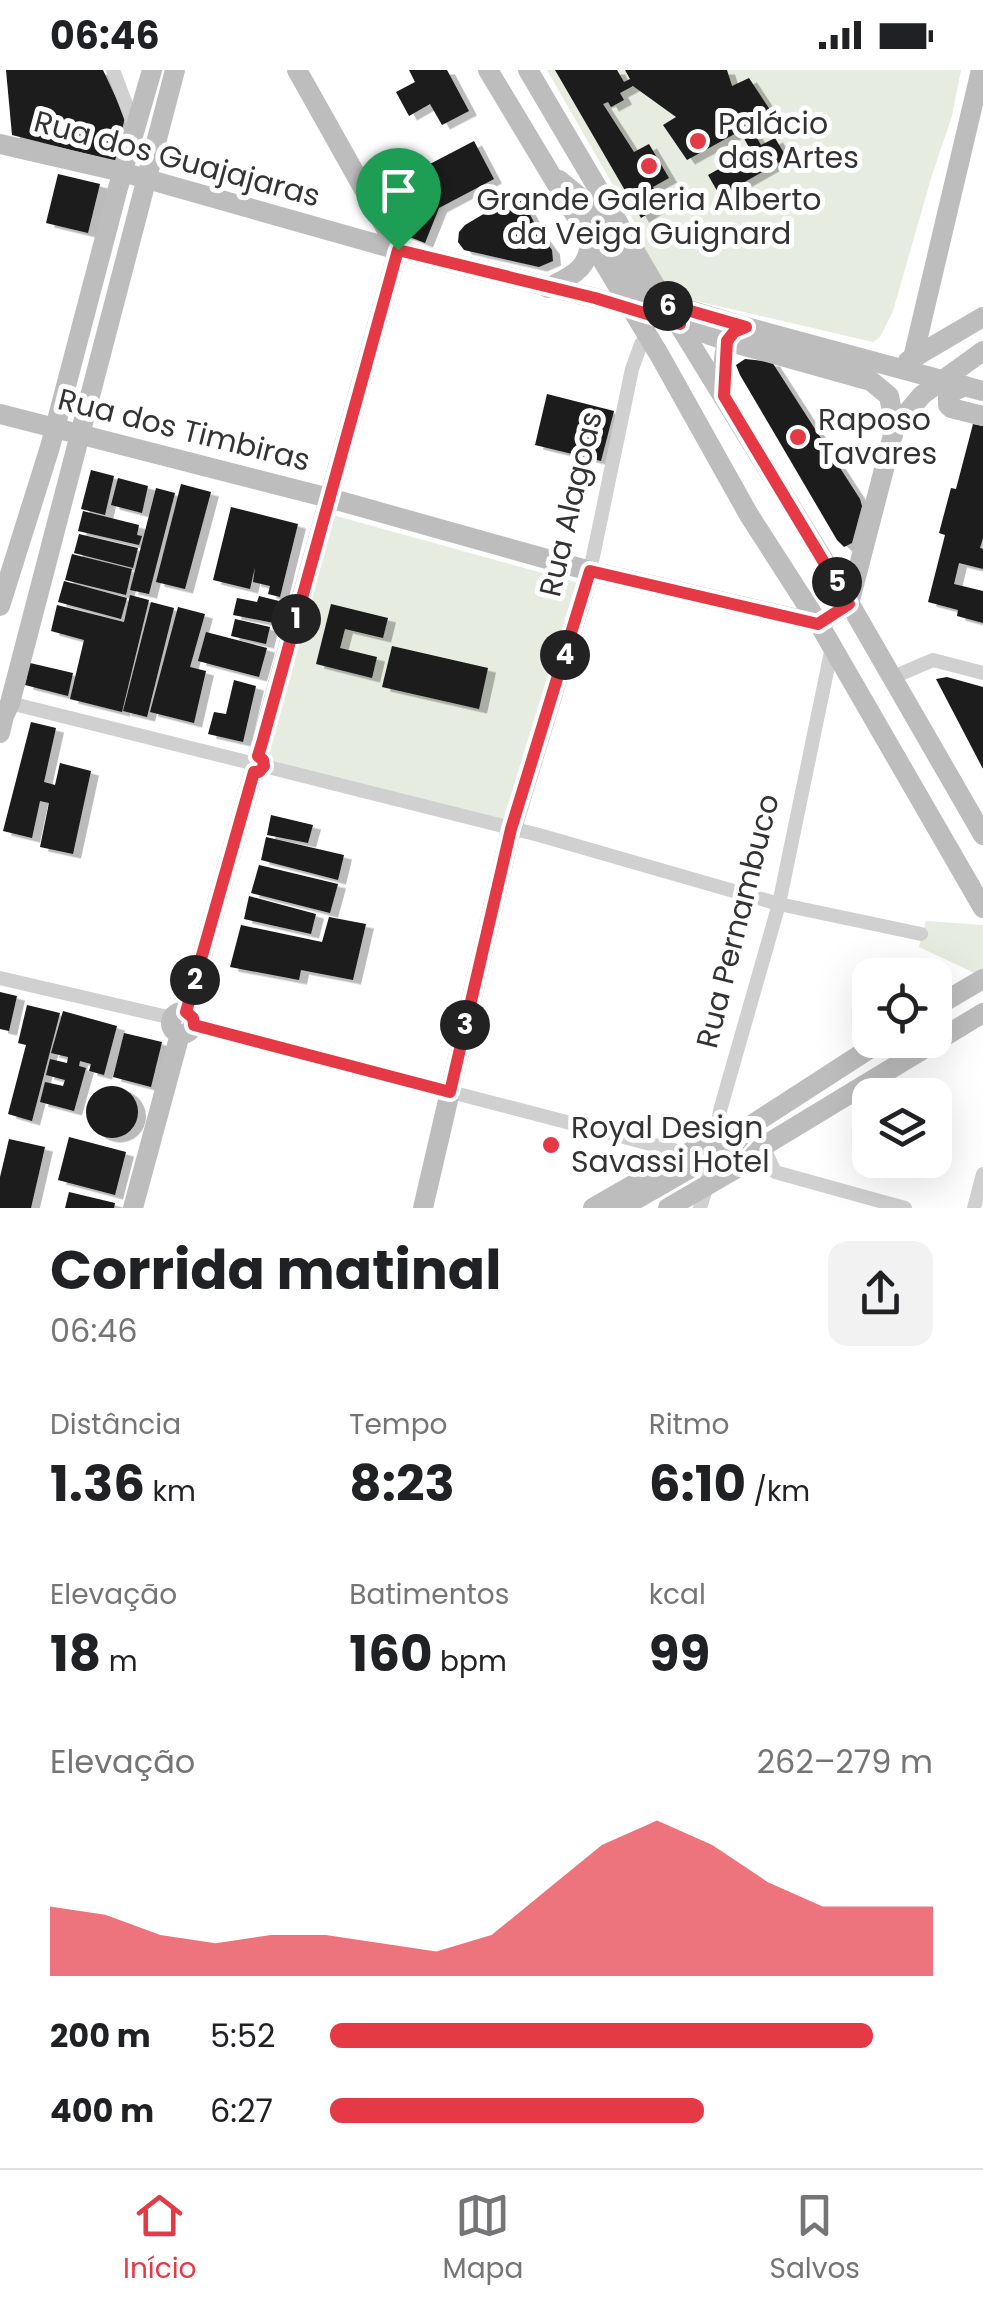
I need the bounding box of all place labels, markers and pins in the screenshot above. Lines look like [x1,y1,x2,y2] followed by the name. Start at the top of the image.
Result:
[718,102,859,179] place label: Palácio das Artes
[687,130,709,152] marker: Palácio das Artes
[356,148,441,251] pin
[638,155,660,177] marker: Grande Galeria Alberto da Veiga Guignard
[476,178,822,255] place label: Grande Galeria Alberto da Veiga Guignard
[643,281,693,331] pin: 6
[818,398,937,475] place label: Raposo Tavares
[787,426,809,448] marker: Raposo Tavares
[812,557,862,607] pin: 5
[271,594,321,644] pin: 1
[540,630,590,680] pin: 4
[170,955,220,1005] pin: 2
[440,1000,490,1050] pin: 3
[571,1106,770,1183] place label: Royal Design Savassi Hotel
[540,1134,562,1156] marker: Royal Design Savassi Hotel

